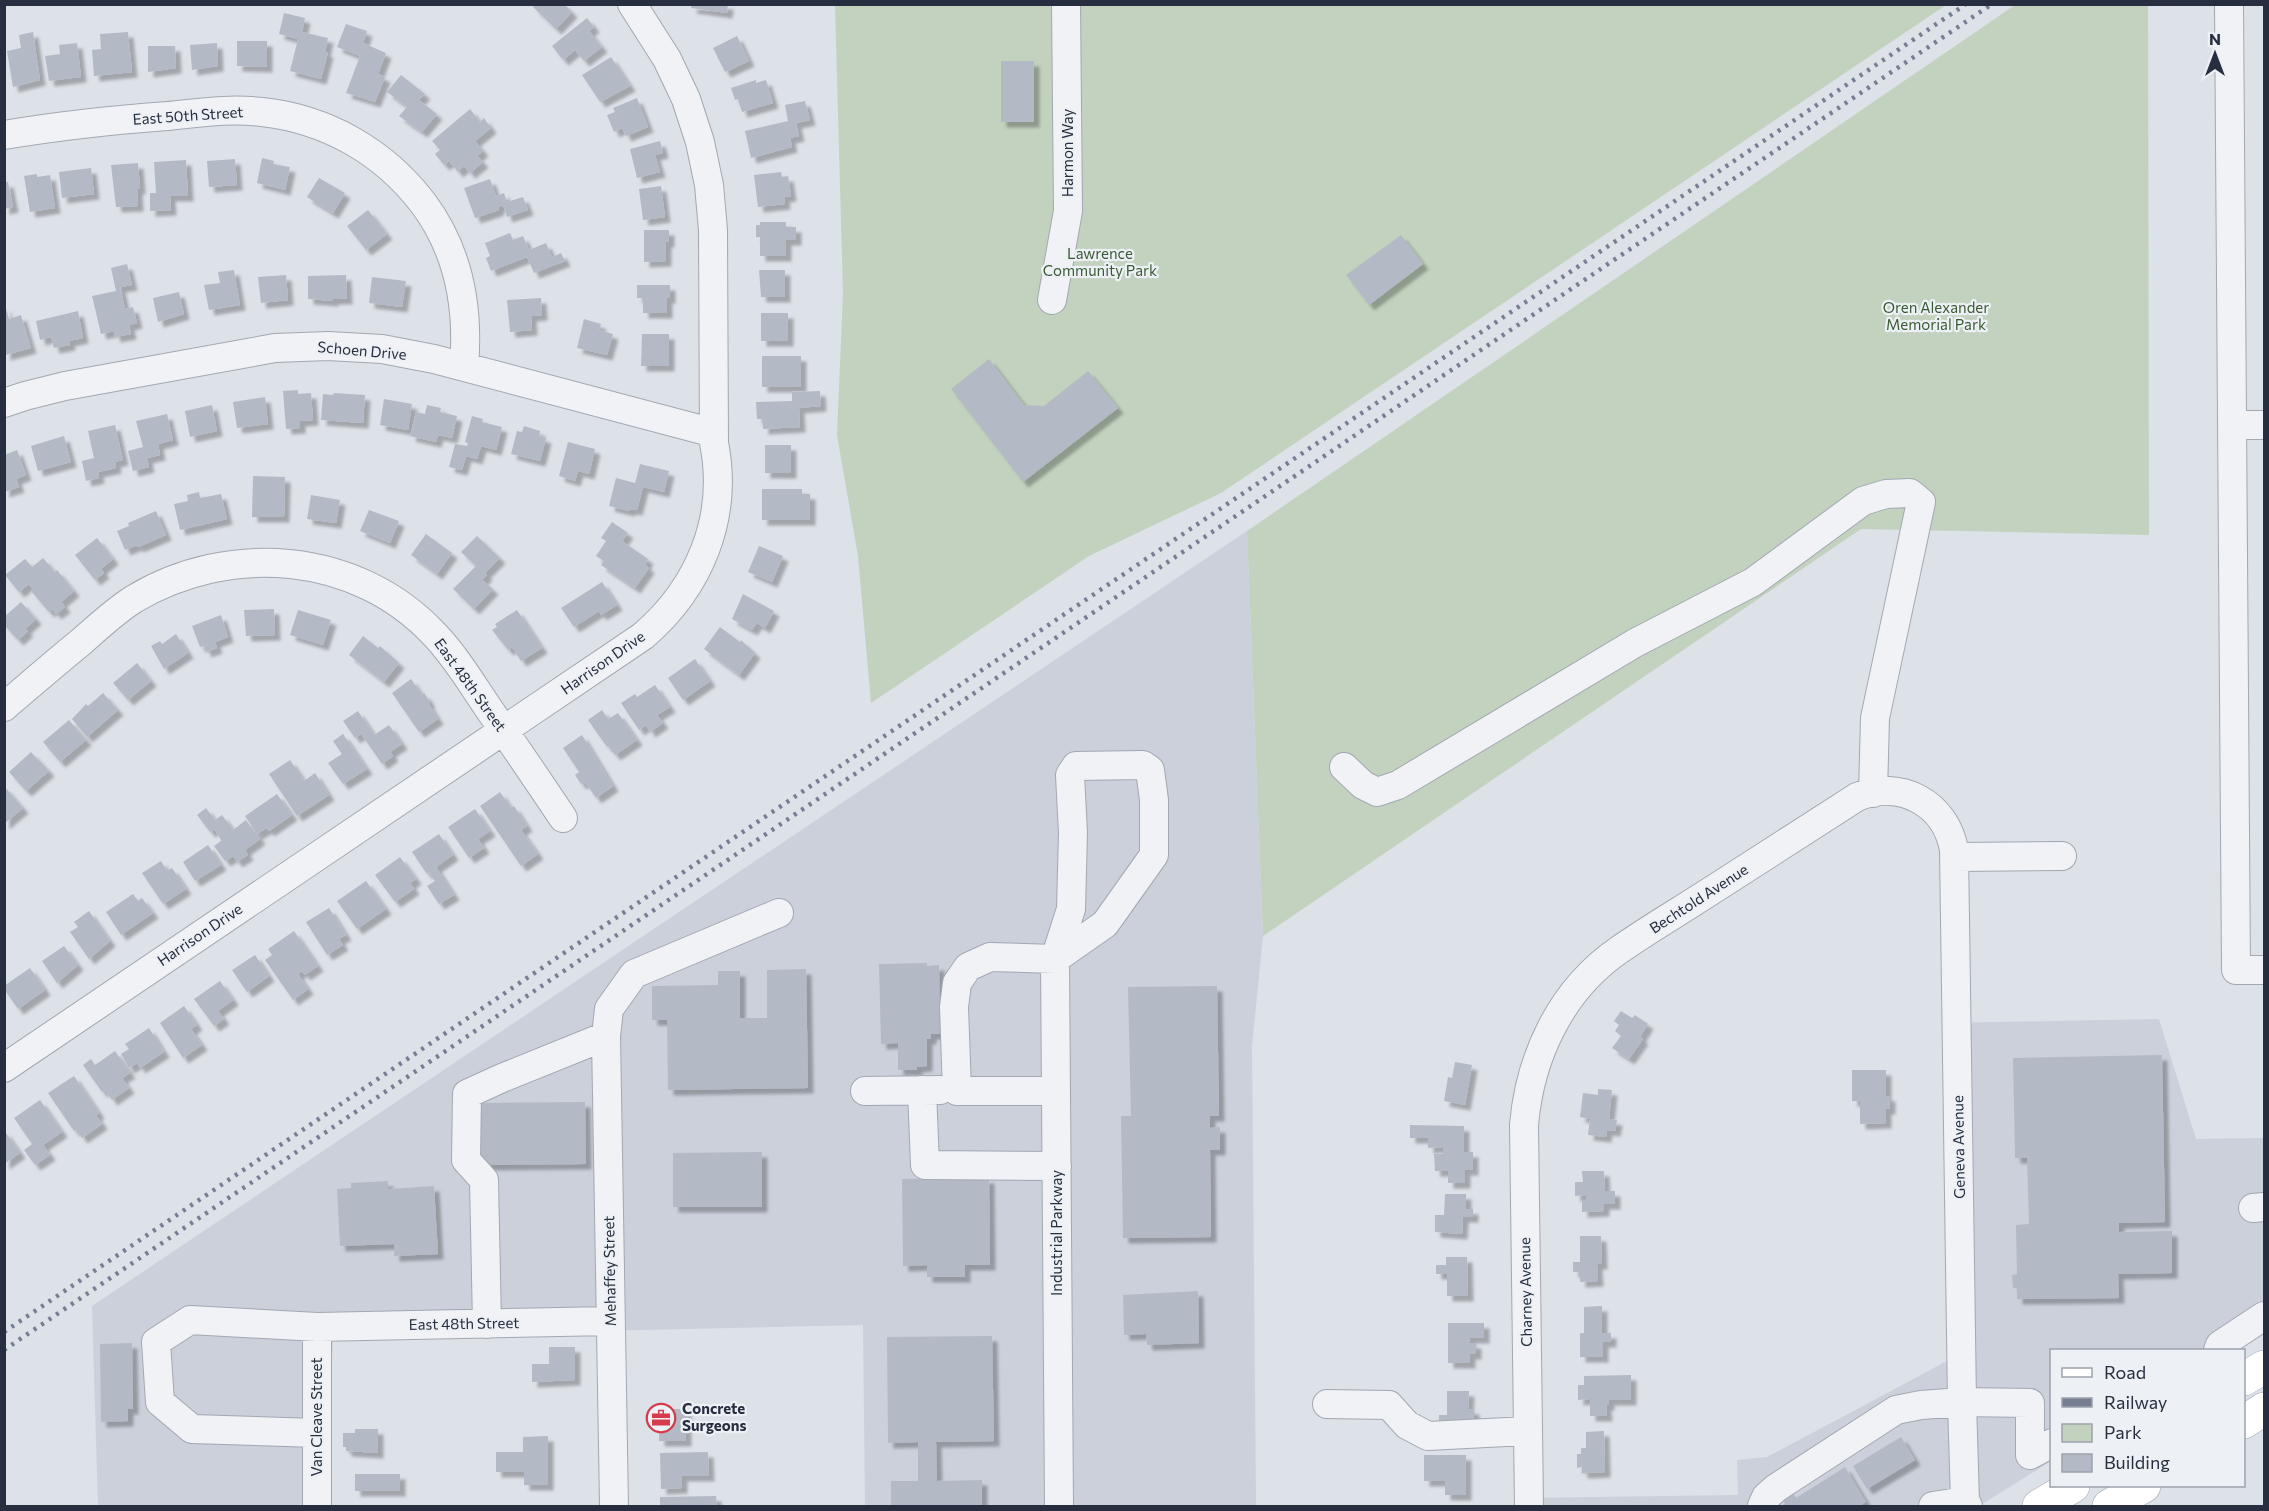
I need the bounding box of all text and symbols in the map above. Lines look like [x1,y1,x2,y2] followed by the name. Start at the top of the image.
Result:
[2185,24,2245,84] north arrow
[2209,29,2221,48] text: N
[132,102,244,128] street label: East 50th Street
[1058,108,1076,197] street label: Harmon Way
[1043,244,1157,279] park label: Lawrence Community Park
[1883,298,1989,333] park label: Oren Alexander Memorial Park
[317,337,407,363] street label: Schoen Drive
[557,627,648,698] street label: Harrison Drive
[431,634,511,734] street label: East 48th Street
[1646,860,1751,937] street label: Bechtold Avenue
[154,899,245,969] street label: Harrison Drive
[1948,1095,1968,1199] street label: Geneva Avenue
[1047,1170,1065,1296] street label: Industrial Parkway
[599,1216,619,1326] street label: Mehaffey Street
[1515,1237,1535,1347] street label: Charney Avenue
[408,1313,519,1333] street label: East 48th Street
[2050,1349,2245,1487] legend
[307,1357,325,1477] street label: Van Cleave Street
[2104,1361,2146,1383] text: Road
[2104,1391,2167,1413] text: Railway
[682,1399,746,1434] place label: Concrete Surgeons
[645,1402,677,1434] office icon: Concrete Surgeons
[2104,1421,2142,1443] text: Park
[2104,1451,2170,1473] text: Building

